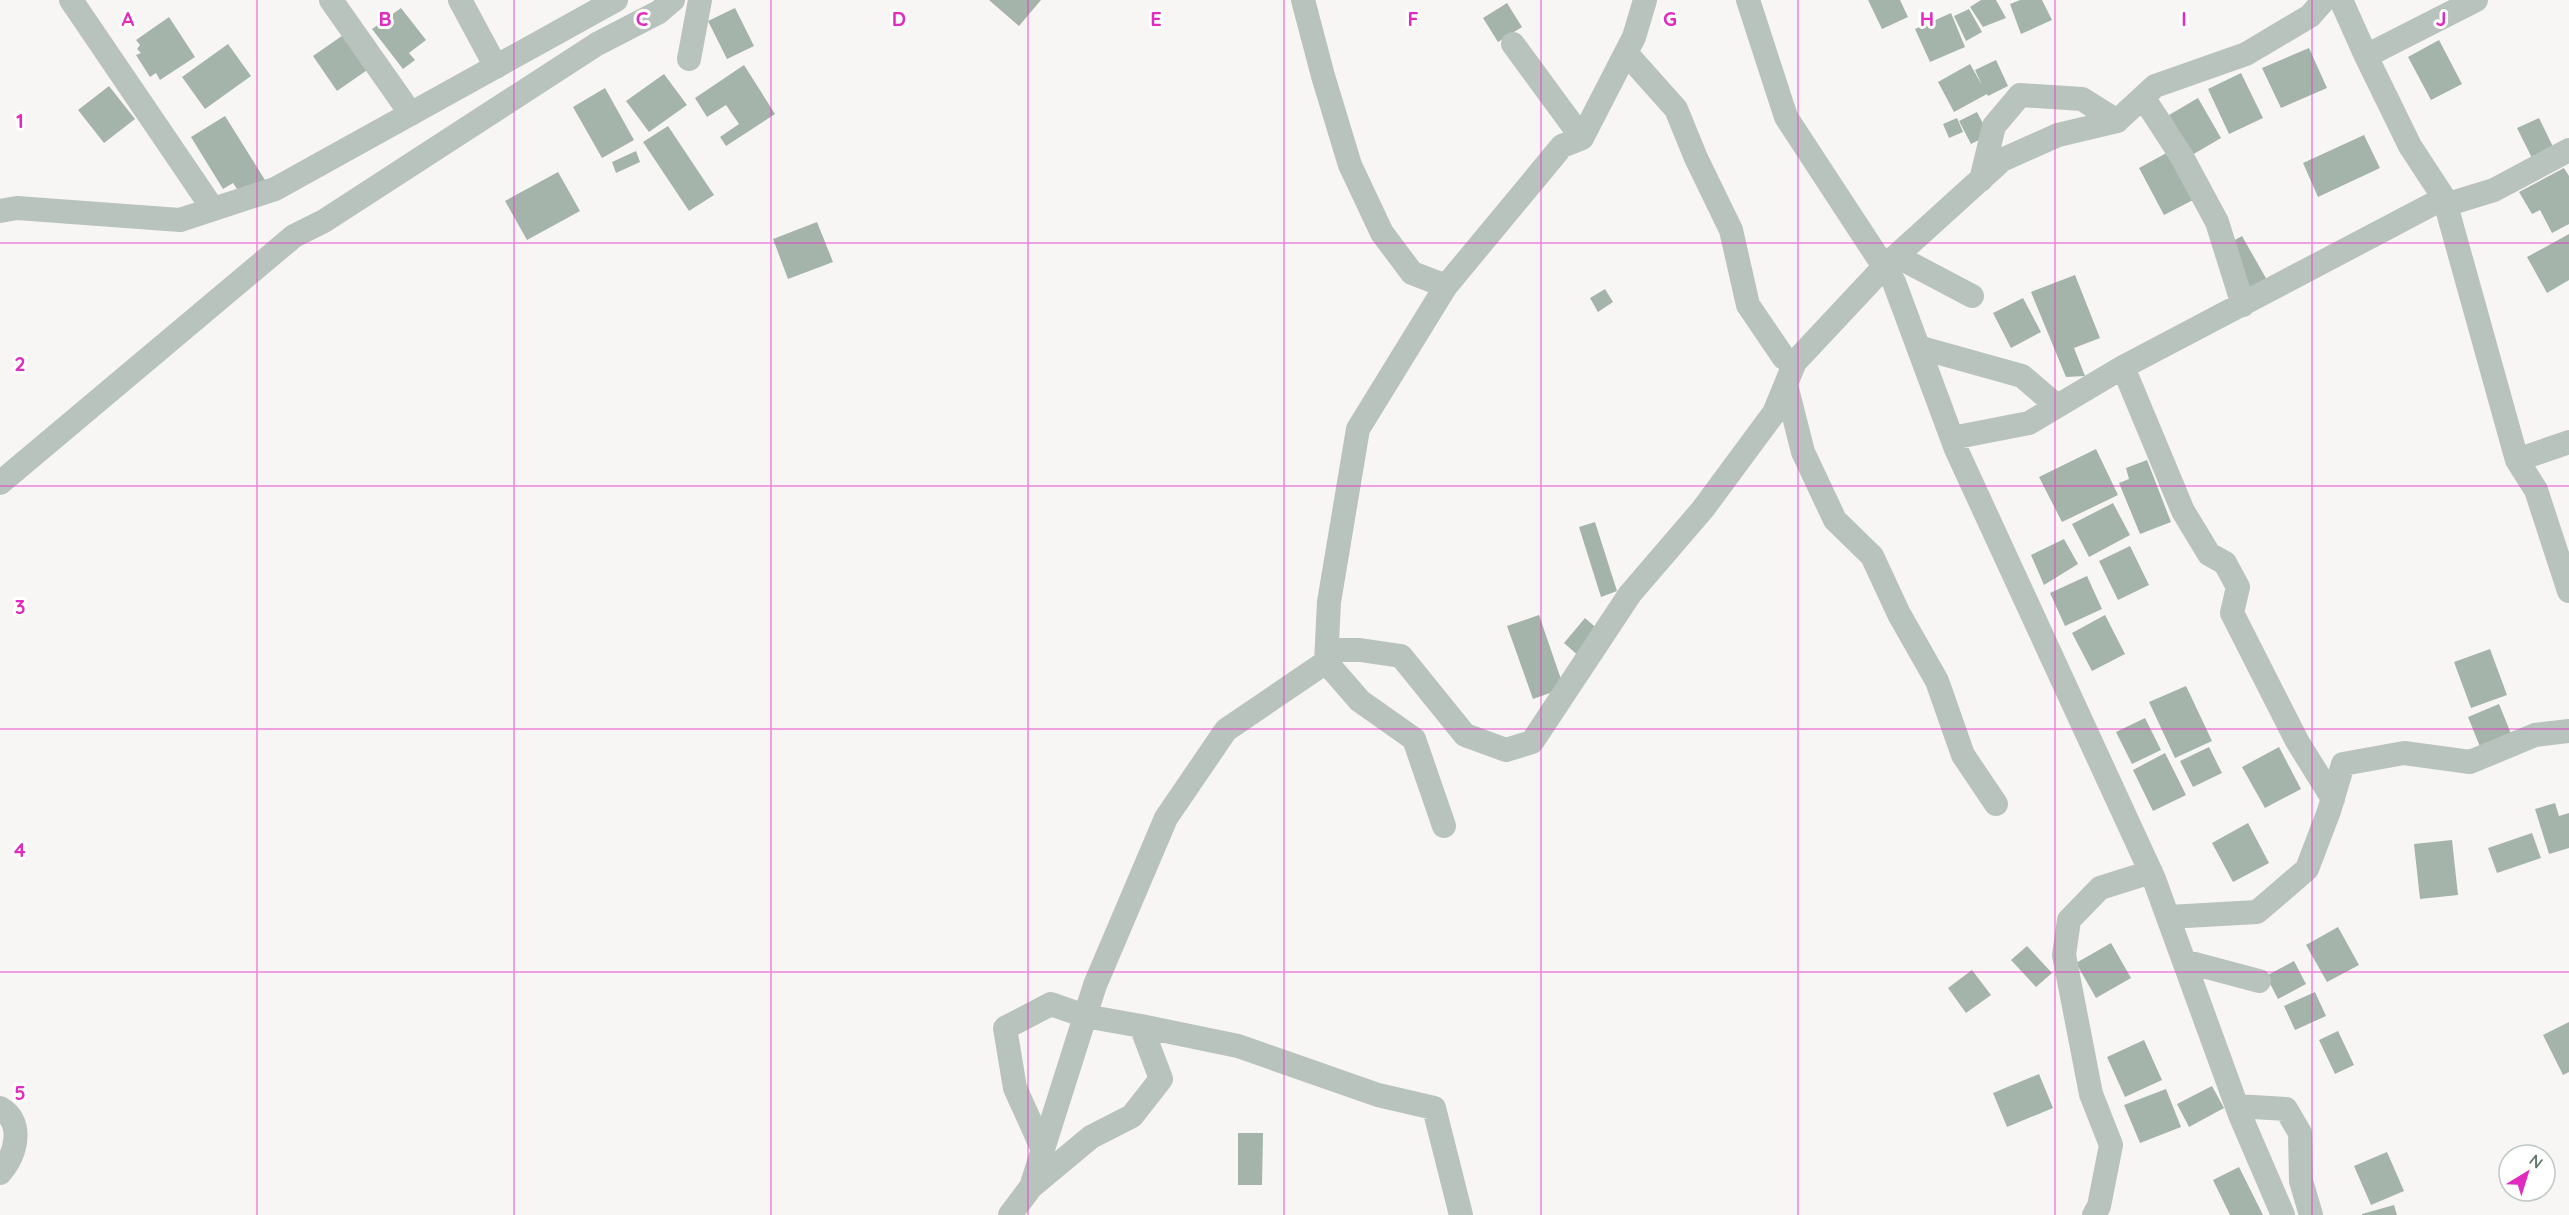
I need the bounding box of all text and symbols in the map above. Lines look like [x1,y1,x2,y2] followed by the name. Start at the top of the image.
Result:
[122,6,135,31] text: A
[378,6,392,31] text: B
[636,6,649,31] text: C
[892,6,906,31] text: D
[1150,6,1162,31] text: E
[1407,6,1419,31] text: F
[1663,6,1677,31] text: G
[1920,6,1934,31] text: H
[2181,6,2187,31] text: I
[2435,6,2447,31] text: J
[16,108,24,133] text: 1
[14,351,26,376] text: 2
[15,594,25,619] text: 3
[14,837,26,862] text: 4
[14,1080,26,1105] text: 5
[2497,1143,2557,1203] north arrow
[2525,1150,2547,1173] text: N

